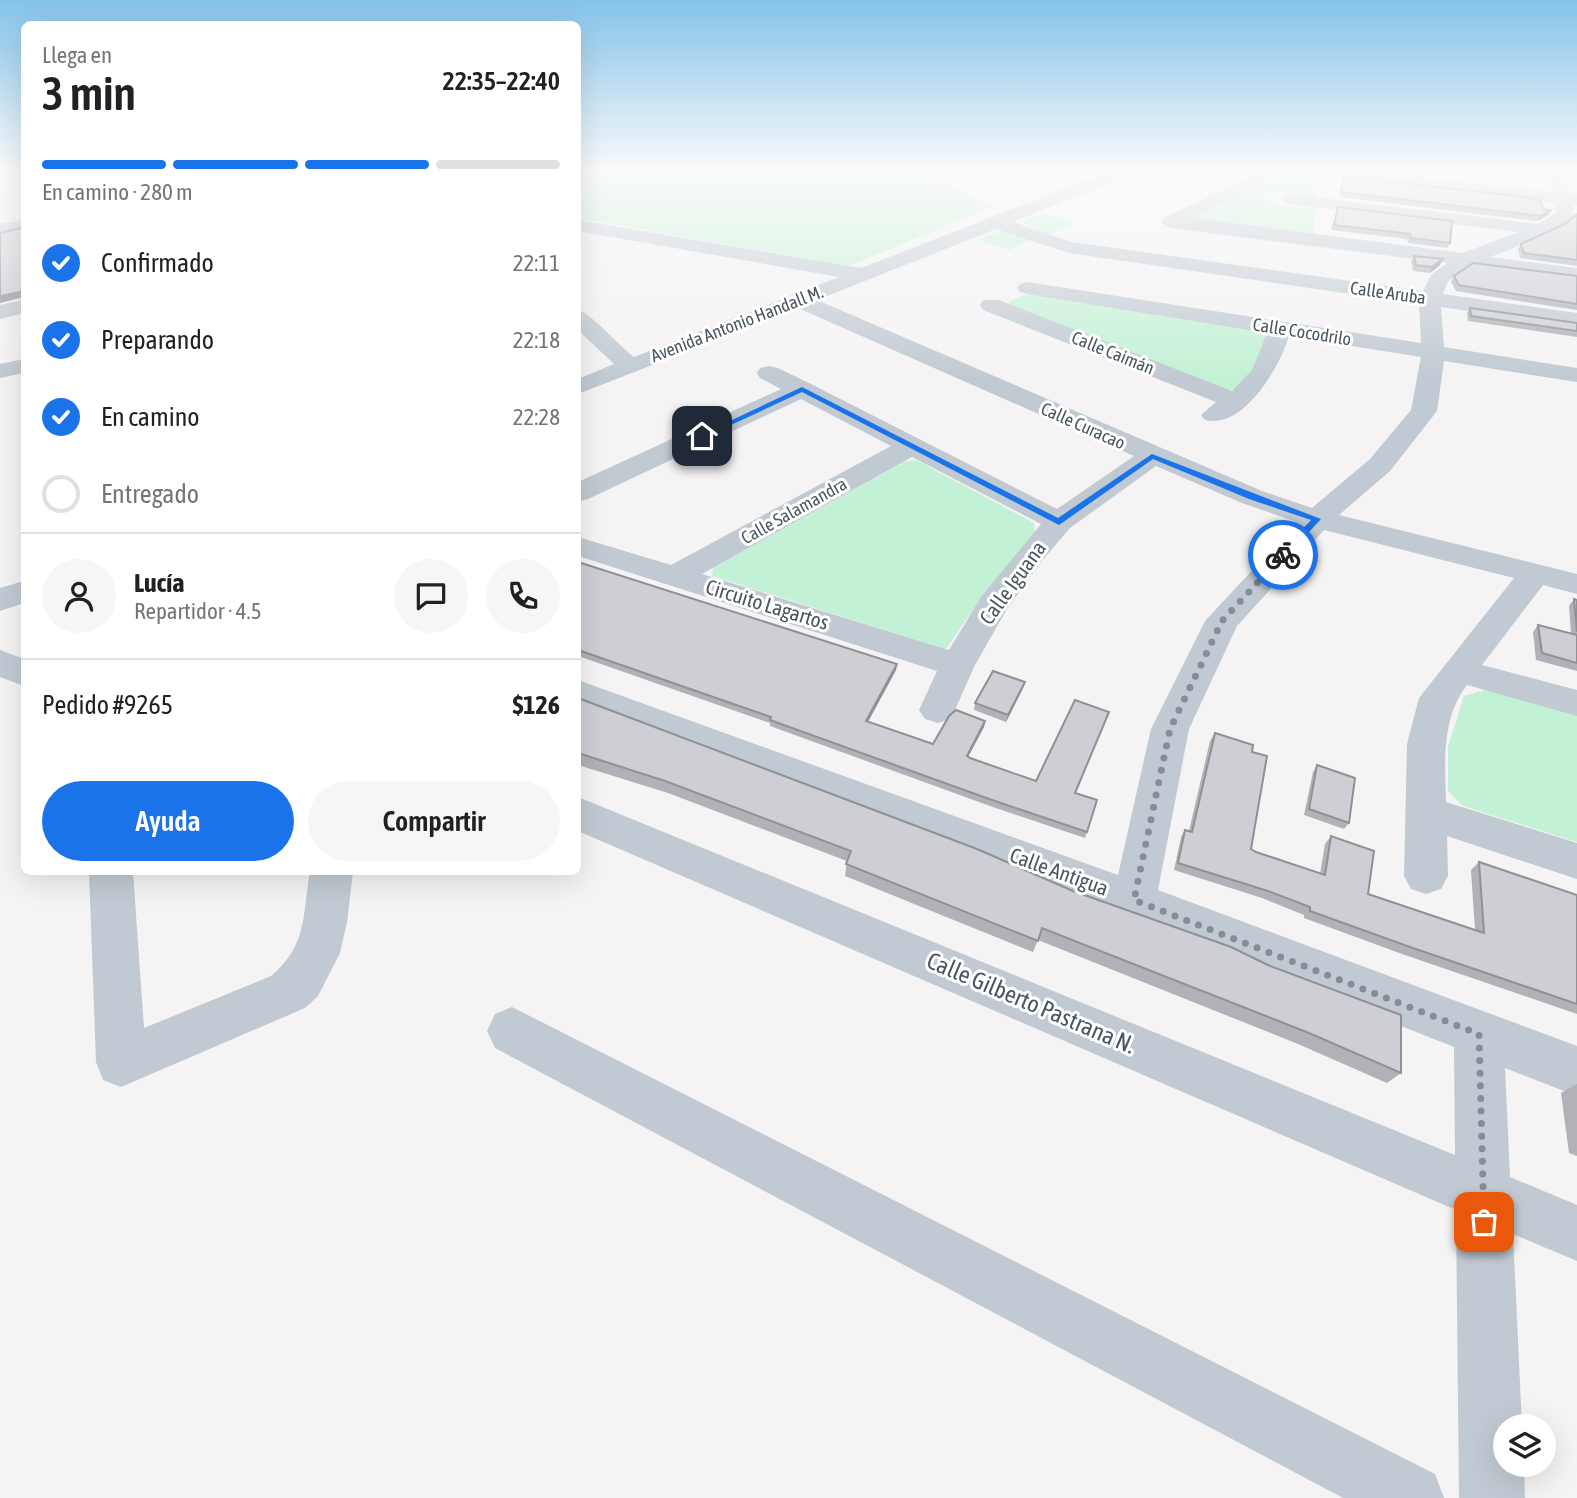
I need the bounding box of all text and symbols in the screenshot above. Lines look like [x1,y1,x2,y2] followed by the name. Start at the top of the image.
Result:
[42,42,112,68] text: Llega en
[443,66,560,96] text: 22:35–22:40
[42,67,136,120] text: 3 min
[42,179,193,205] text: En camino · 280 m
[42,244,80,282] icon: check
[101,248,214,278] text: Confirmado
[513,250,560,276] text: 22:11
[1349,277,1427,308] street label: Calle Aruba
[648,281,826,366] street label: Avenida Antonio Handall M.
[1251,313,1353,350] street label: Calle Cocodrilo
[42,321,80,359] icon: check
[101,325,214,355] text: Preparando
[1069,326,1158,379] street label: Calle Caimán
[513,327,560,353] text: 22:18
[42,398,80,436] icon: check
[1038,398,1129,453] street label: Calle Curacao
[101,402,200,432] text: En camino
[513,404,560,430] text: 22:28
[672,406,732,466] pin
[683,417,721,455] icon: home
[737,473,850,548] street label: Calle Salamandra
[101,479,199,509] text: Entregado
[1248,520,1318,590] courier
[974,536,1050,629] street label: Calle Iguana
[1264,536,1302,574] icon: bike
[42,559,116,633] button: person
[394,559,468,633] button: chat
[486,559,560,633] button: phone
[134,568,184,598] text: Lucía
[703,574,832,634] street label: Circuito Lagartos
[134,598,261,624] text: Repartidor · 4.5
[42,690,173,720] text: Pedido #9265
[512,690,560,720] text: $126
[42,781,294,861] button: Ayuda
[308,781,560,861] button: Compartir
[1007,842,1112,900] street label: Calle Antigua
[923,946,1139,1059] street label: Calle Gilberto Pastrana N.
[1454,1192,1514,1252] pin
[1465,1203,1503,1241] icon: bag
[1493,1414,1556,1477] map controls
[1493,1414,1556,1477] button: layers

